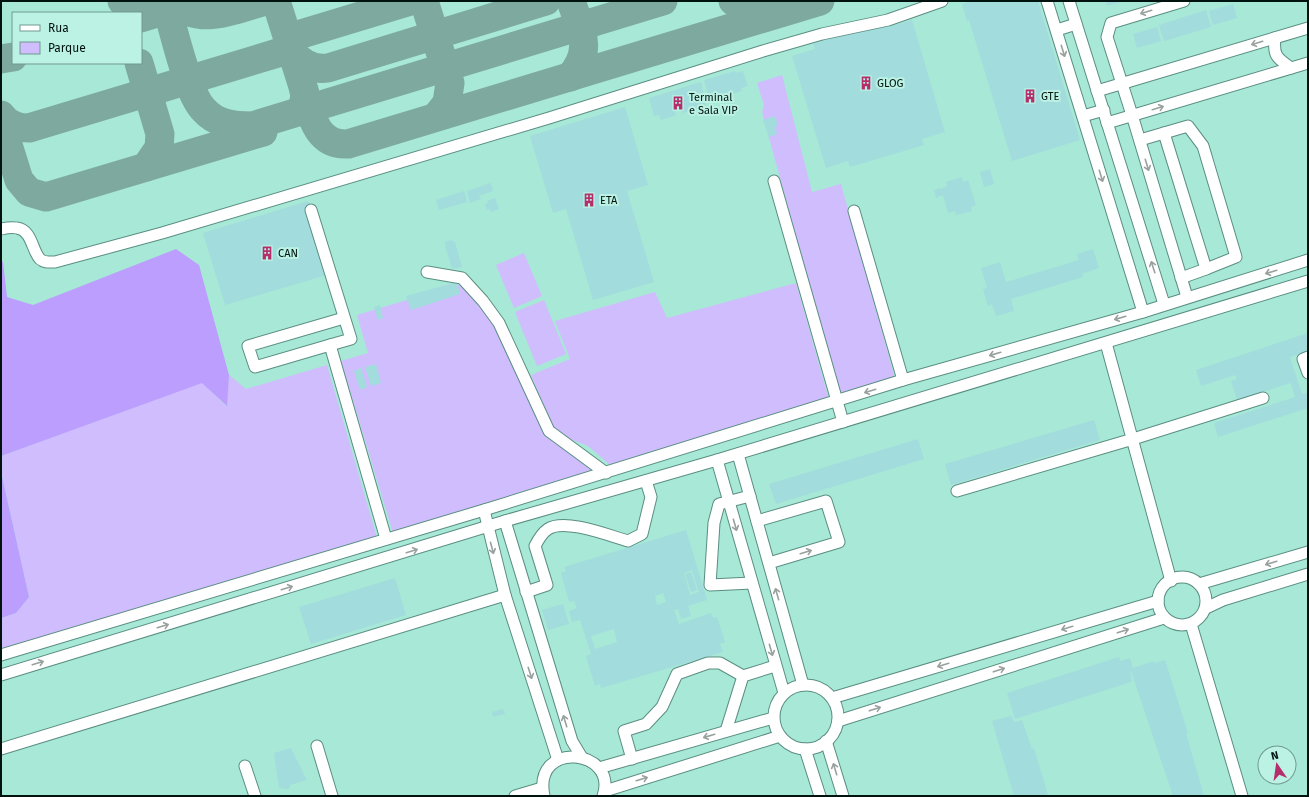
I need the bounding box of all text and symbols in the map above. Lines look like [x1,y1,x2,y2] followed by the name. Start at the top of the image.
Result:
[1140,9,1153,16] one-way arrow
[12,12,142,64] legend
[48,21,69,35] text: Rua
[1251,40,1264,47] one-way arrow
[48,41,86,55] text: Parque
[1060,45,1067,58] one-way arrow
[858,75,874,91] building icon: GLOG
[877,77,904,90] place label: GLOG
[1022,88,1038,104] building icon: GTE
[1041,90,1059,103] place label: GTE
[689,91,738,117] place label: Terminal e Sala VIP
[670,95,686,111] building icon: Terminal e Sala VIP
[1151,104,1164,111] one-way arrow
[1144,158,1151,171] one-way arrow
[1098,169,1105,182] one-way arrow
[581,192,597,208] building icon: ETA
[600,194,618,207] place label: ETA
[259,245,275,261] building icon: CAN
[278,247,298,260] place label: CAN
[1149,261,1156,274] one-way arrow
[1264,269,1277,276] one-way arrow
[1113,315,1126,322] one-way arrow
[988,351,1001,358] one-way arrow
[864,388,877,395] one-way arrow
[732,518,740,531] one-way arrow
[489,541,497,554] one-way arrow
[405,547,418,554] one-way arrow
[799,548,812,555] one-way arrow
[1264,560,1277,567] one-way arrow
[281,584,294,591] one-way arrow
[773,587,781,600] one-way arrow
[156,622,169,629] one-way arrow
[1061,625,1074,632] one-way arrow
[1116,627,1129,634] one-way arrow
[767,643,775,656] one-way arrow
[32,659,45,666] one-way arrow
[936,662,949,669] one-way arrow
[527,666,534,679] one-way arrow
[992,666,1005,673] one-way arrow
[868,705,881,712] one-way arrow
[561,715,569,727] one-way arrow
[703,733,716,740] one-way arrow
[1257,745,1297,785] north arrow
[1270,749,1280,763] text: N
[830,763,838,775] one-way arrow
[635,775,648,782] one-way arrow

